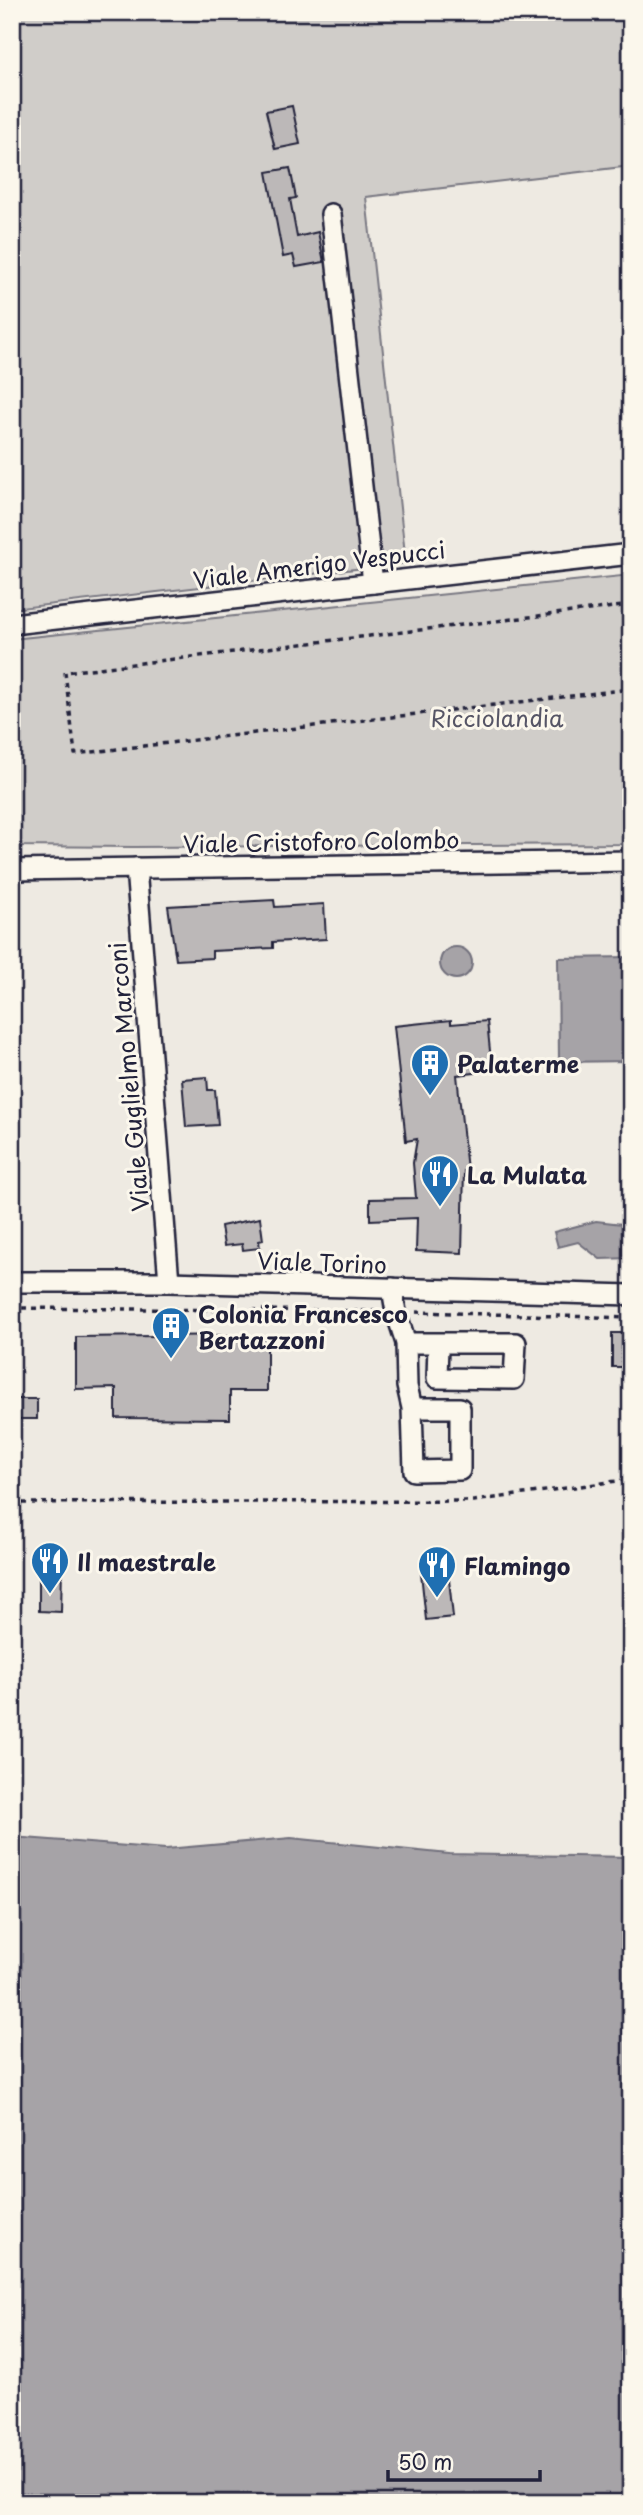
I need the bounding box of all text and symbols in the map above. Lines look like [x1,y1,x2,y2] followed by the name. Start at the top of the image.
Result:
[191,531,447,597] street label: Viale Amerigo Vespucci
[430,700,564,735] park label: Ricciolandia
[182,821,460,861] street label: Viale Cristoforo Colombo
[99,941,157,1213] street label: Viale Guglielmo Marconi
[409,1042,451,1097] building icon: Palaterme
[457,1046,580,1081] place label: Palaterme
[419,1153,461,1208] restaurant icon: La Mulata
[467,1157,587,1192] place label: La Mulata
[257,1242,387,1282] street label: Viale Torino
[198,1296,408,1357] place label: Colonia Francesco Bertazzoni
[150,1305,192,1360] building icon: Colonia Francesco Bertazzoni
[29,1540,71,1595] restaurant icon: Il maestrale
[77,1544,216,1579] place label: Il maestrale
[416,1544,458,1599] restaurant icon: Flamingo
[464,1548,570,1583] place label: Flamingo
[388,2438,540,2482] scale bar
[398,2445,452,2477] text: 50 m

